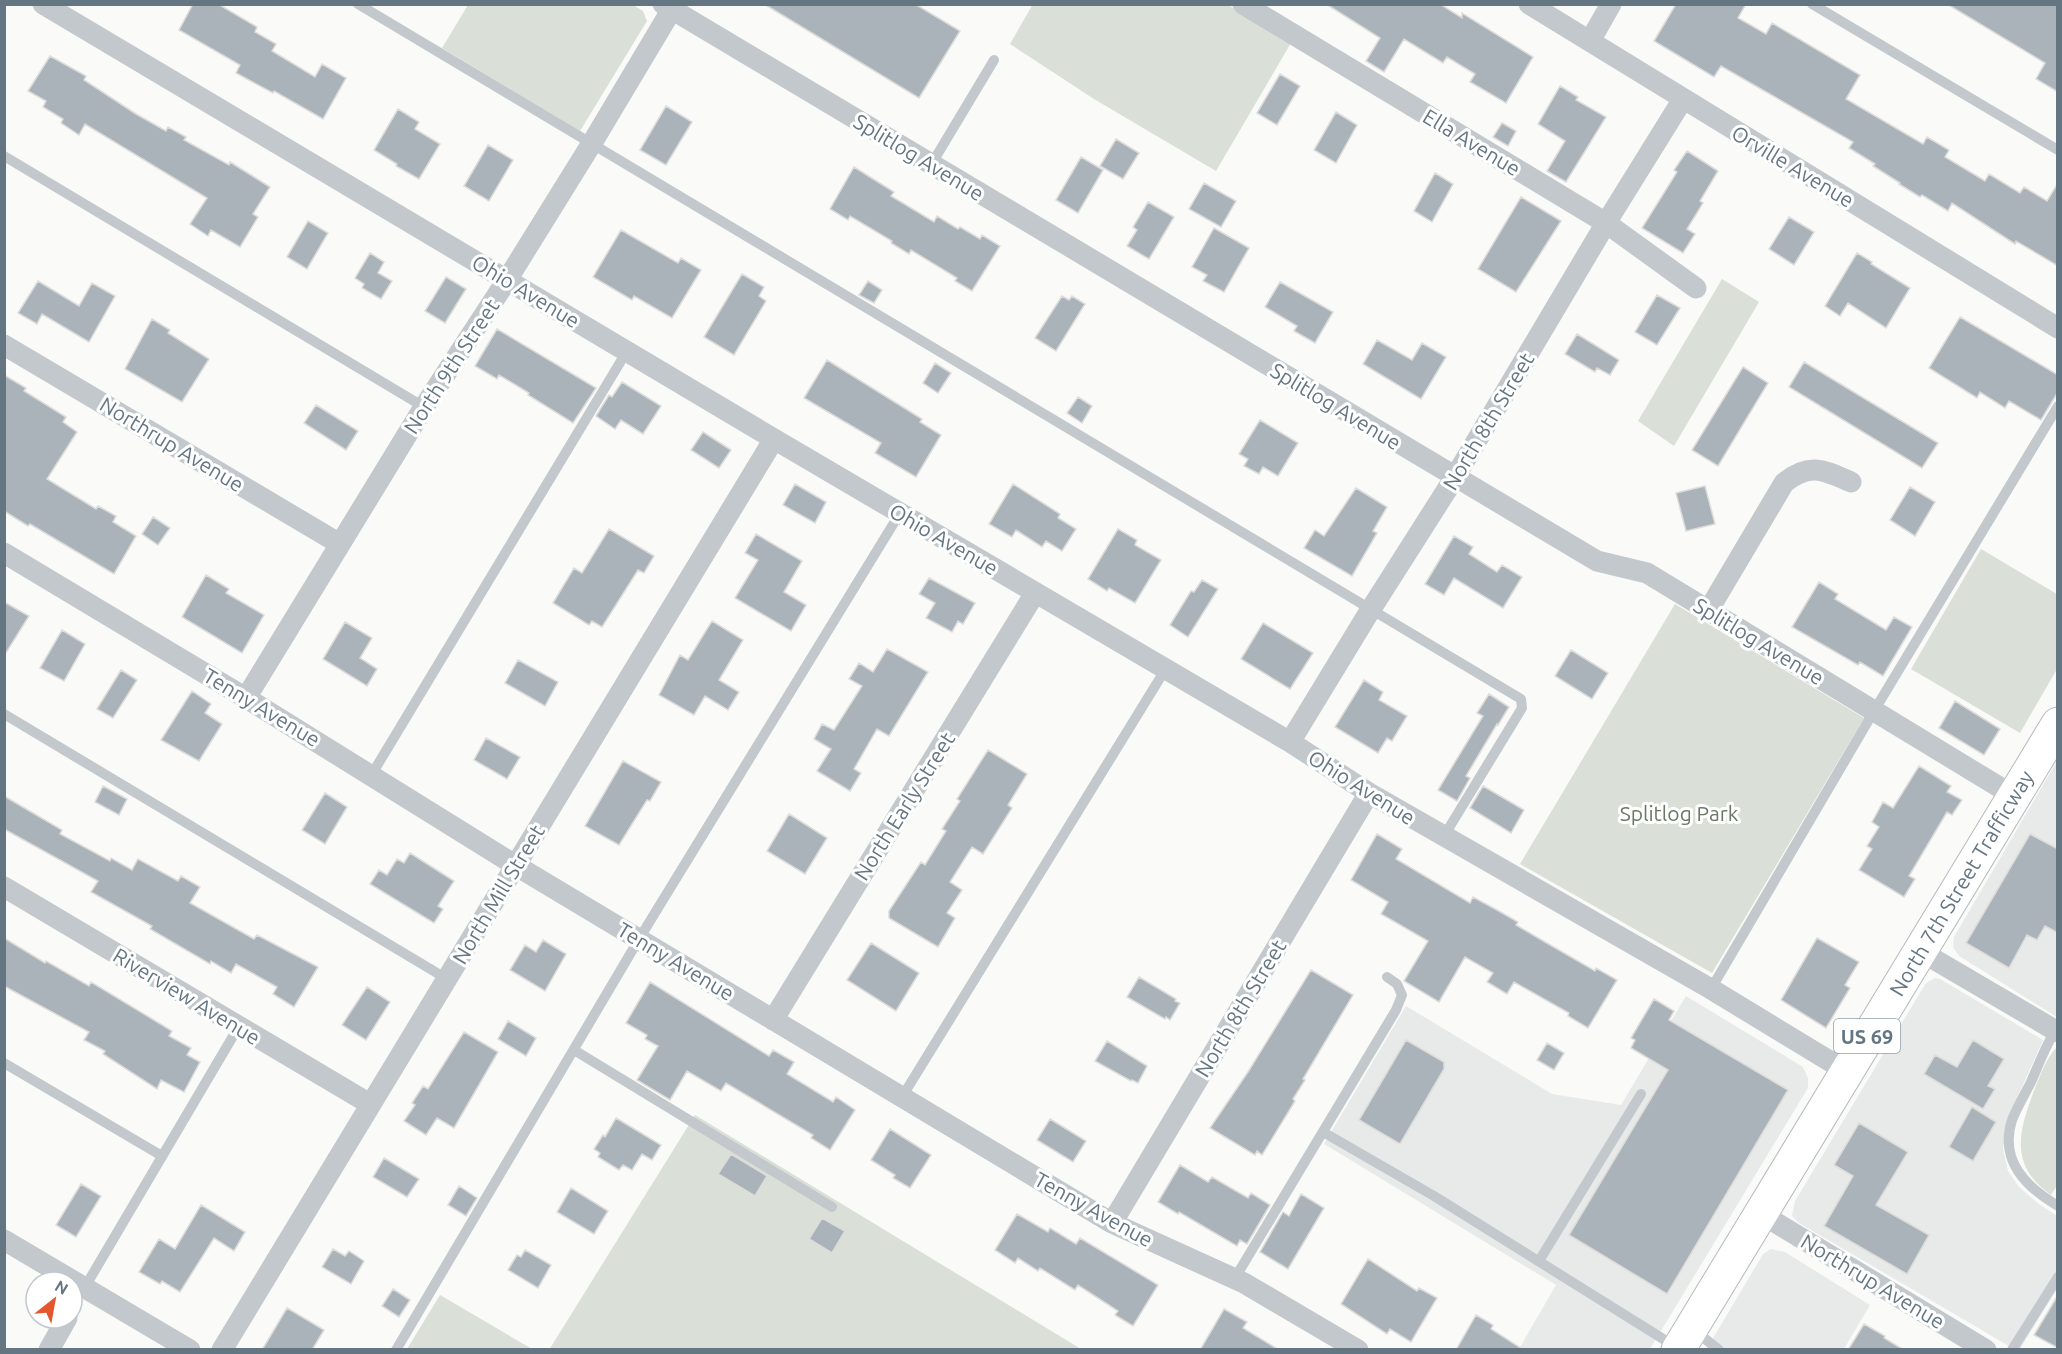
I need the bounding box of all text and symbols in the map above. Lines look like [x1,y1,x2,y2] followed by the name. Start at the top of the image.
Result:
[1419,104,1525,180] street label: Ella Avenue
[850,109,988,205] street label: Splitlog Avenue
[1728,120,1858,212] street label: Orville Avenue
[468,249,584,333] street label: Ohio Avenue
[399,294,503,438] street label: North 9th Street
[1438,348,1538,494] street label: North 8th Street
[1267,358,1405,454] street label: Splitlog Avenue
[96,392,248,496] street label: Northrup Avenue
[886,498,1002,580] street label: Ohio Avenue
[1690,593,1828,689] street label: Splitlog Avenue
[199,663,325,751] street label: Tenny Avenue
[849,728,959,884] street label: North Early Street
[1304,745,1420,829] street label: Ohio Avenue
[1884,766,2038,1000] street label: North 7th Street Trafficway
[1620,801,1739,825] park label: Splitlog Park
[447,820,549,968] street label: North Mill Street
[613,917,739,1005] street label: Tenny Avenue
[1190,935,1290,1081] street label: North 8th Street
[109,943,265,1049] street label: Riverview Avenue
[1834,1019,1900,1053] road number: US 69
[1031,1167,1157,1251] street label: Tenny Avenue
[1797,1229,1949,1333] street label: Northrup Avenue
[24,1270,84,1330] north arrow
[52,1276,71,1298] text: N

